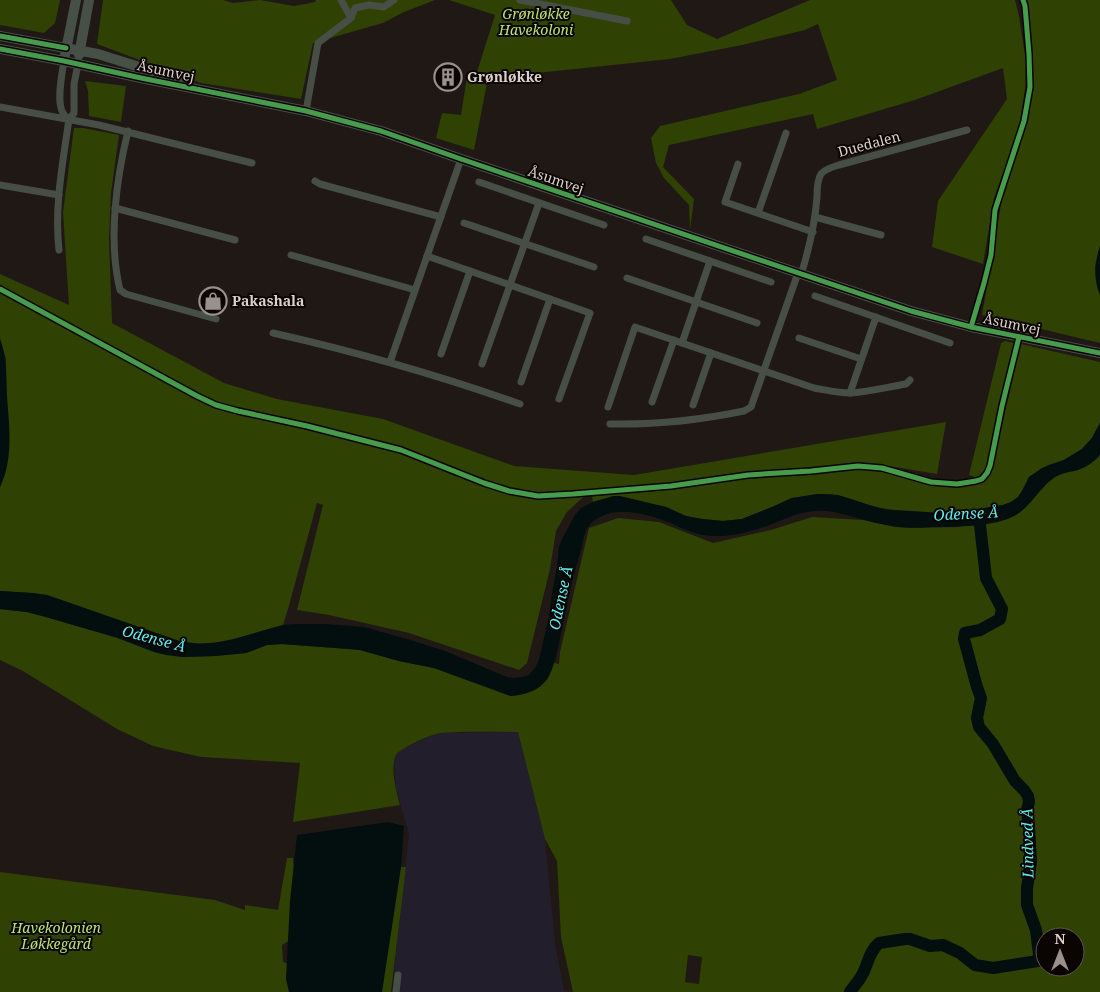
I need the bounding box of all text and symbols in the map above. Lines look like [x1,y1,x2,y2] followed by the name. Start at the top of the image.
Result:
[498,4,574,39] park label: Grønløkke Havekoloni
[136,55,196,86] street label: Åsumvej
[433,62,463,92] building icon: Grønløkke
[467,67,542,86] place label: Grønløkke
[836,126,902,161] street label: Duedalen
[526,161,587,198] street label: Åsumvej
[198,286,228,316] shop icon: Pakashala
[232,291,304,310] place label: Pakashala
[982,308,1042,339] street label: Åsumvej
[933,501,999,525] water label: Odense Å
[543,564,577,632] water label: Odense Å
[120,620,188,656] water label: Odense Å
[1016,808,1038,879] water label: Lindved Å
[10,918,101,953] park label: Havekolonien Løkkegård
[1035,927,1085,977] north arrow
[1054,929,1066,948] text: N

